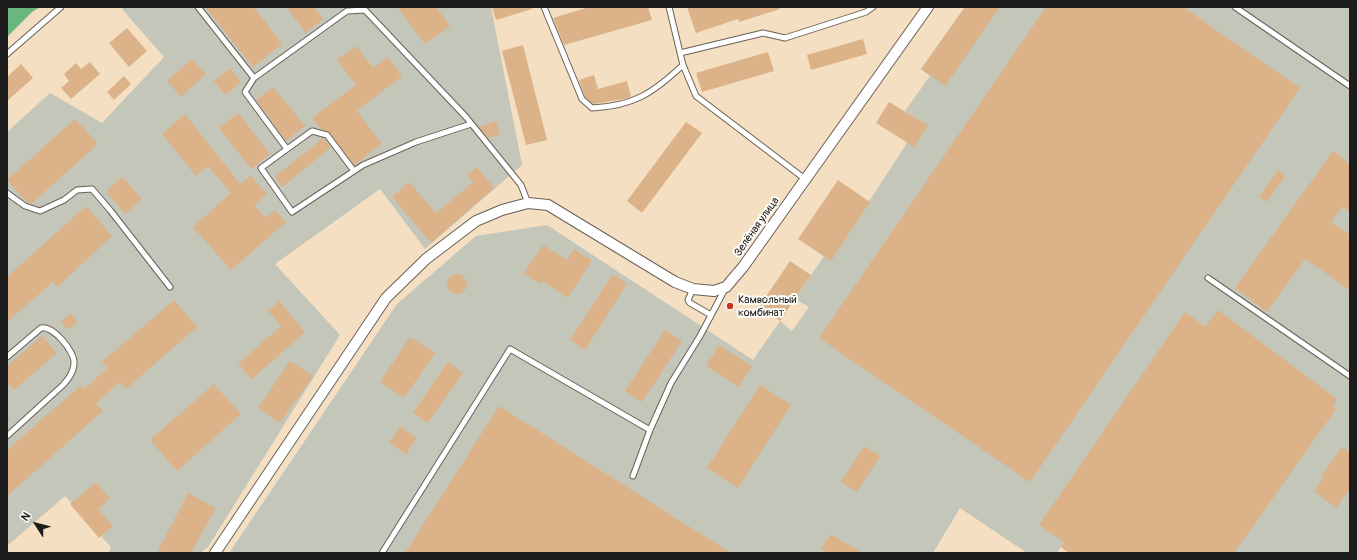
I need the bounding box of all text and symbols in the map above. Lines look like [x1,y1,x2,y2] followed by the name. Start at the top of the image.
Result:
[732,195,782,259] street label: Зелёная улица
[738,293,797,319] place label: Камвольный комбинат
[725,301,735,311] marker: Камвольный комбинат
[16,504,56,544] north arrow
[18,510,33,523] text: N

